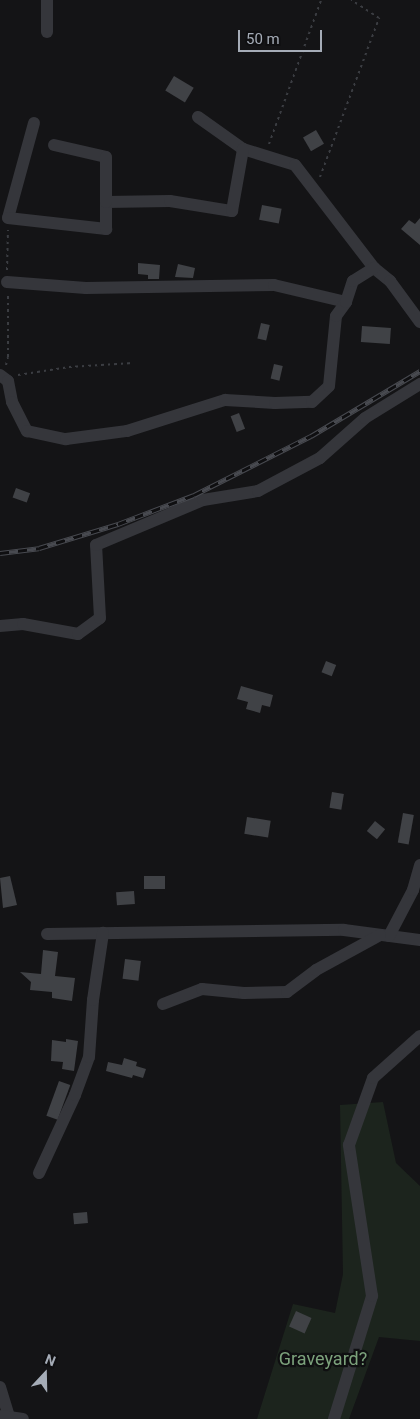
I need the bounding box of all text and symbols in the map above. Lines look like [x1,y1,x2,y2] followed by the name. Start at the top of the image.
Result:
[240,20,324,52] scale bar
[246,30,280,48] text: 50 m
[279,1348,367,1370] park label: Graveyard?
[20,1349,70,1399] north arrow
[43,1351,58,1369] text: N

